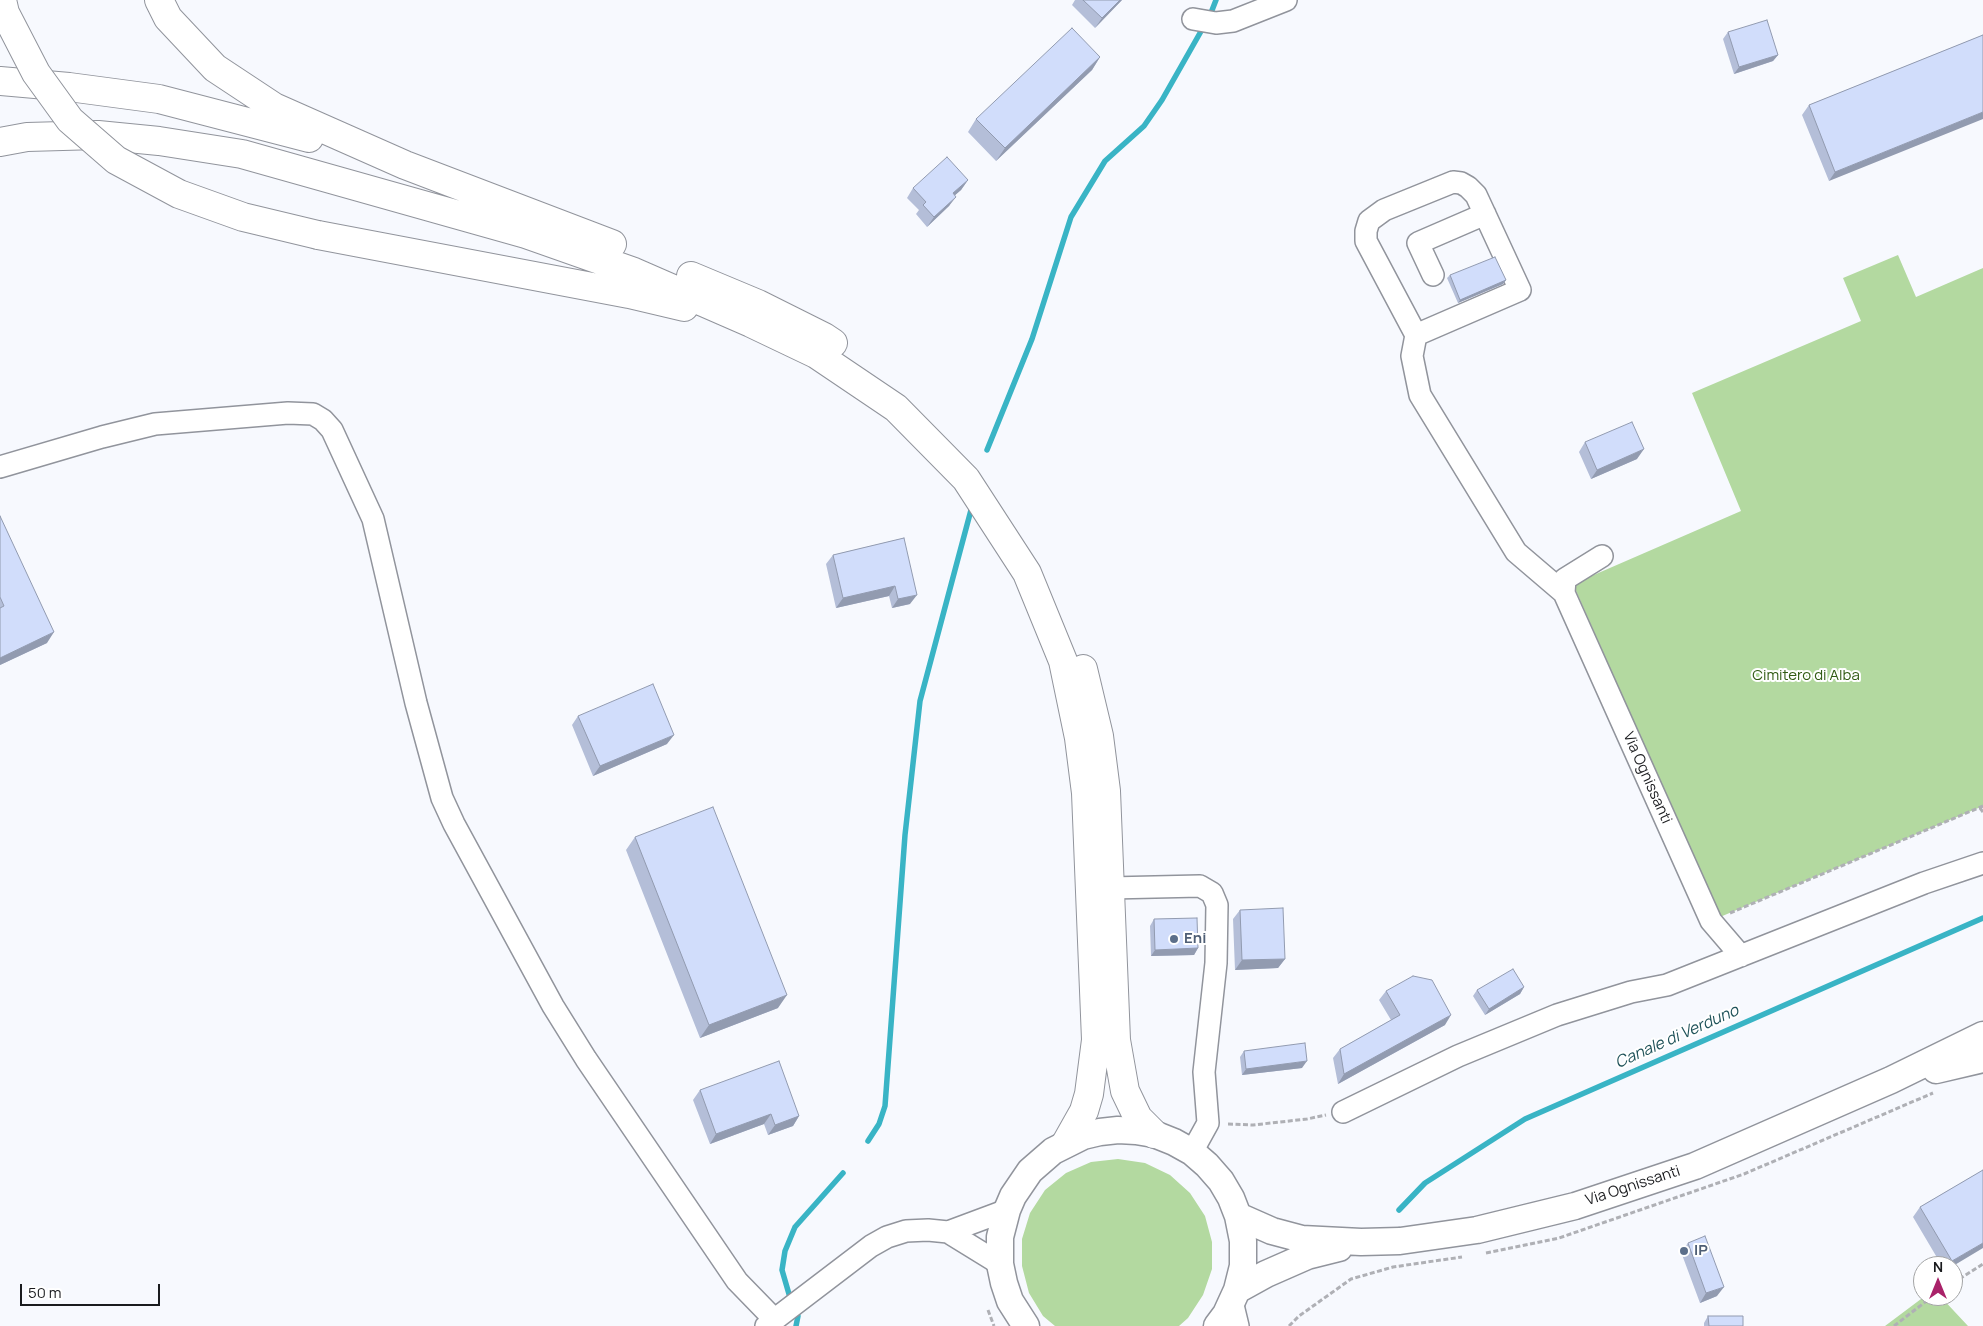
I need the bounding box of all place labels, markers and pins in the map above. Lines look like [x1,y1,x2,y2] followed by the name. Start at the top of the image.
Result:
[1184,930,1206,948] place label: Eni
[1168,933,1180,945] marker: Eni
[1694,1242,1708,1260] place label: IP
[1678,1245,1690,1257] marker: IP

